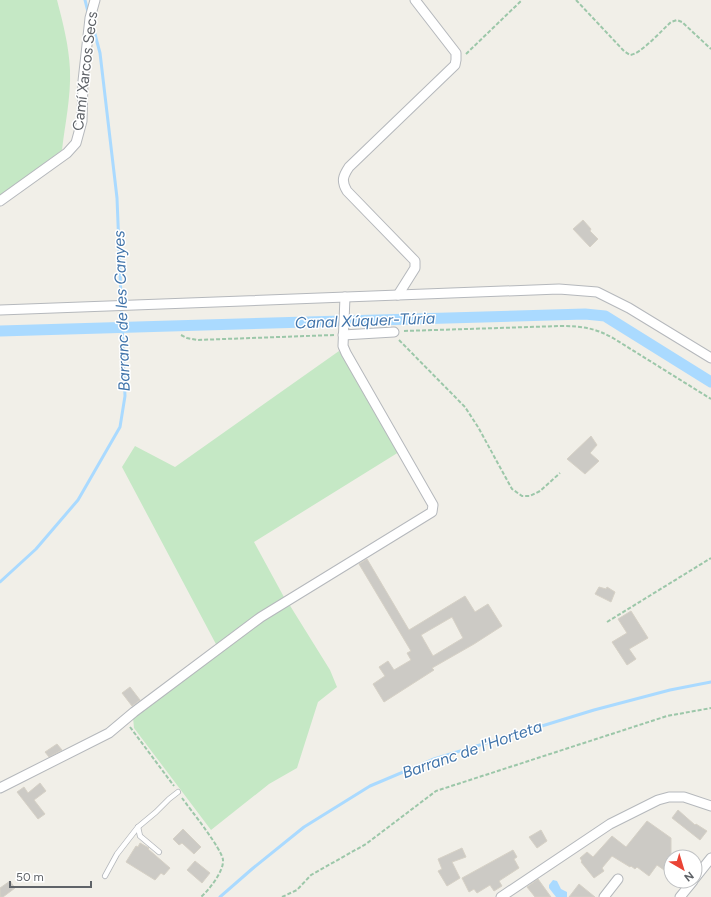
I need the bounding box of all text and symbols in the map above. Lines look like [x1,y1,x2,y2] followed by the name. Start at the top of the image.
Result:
[69,10,101,132] street label: Camí Xarcos Secs
[109,230,134,392] water label: Barranc de les Canyes
[295,309,435,332] water label: Canal Xúquer-Túria
[400,717,545,782] water label: Barranc de l'Horteta
[663,849,703,889] north arrow
[10,863,91,889] scale bar
[681,869,696,884] text: N
[16,870,44,884] text: 50 m

